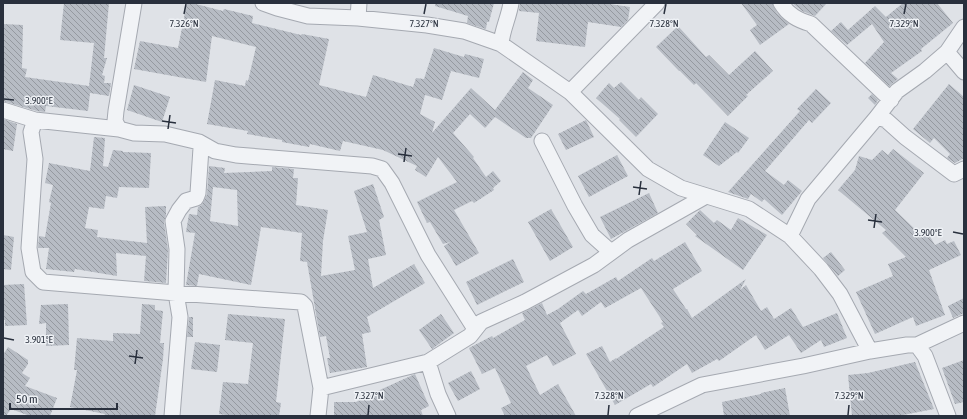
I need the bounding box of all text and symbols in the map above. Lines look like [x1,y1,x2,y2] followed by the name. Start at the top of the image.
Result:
[169,18,199,29] text: 7.326°N
[409,18,439,29] text: 7.327°N
[649,18,679,29] text: 7.328°N
[889,18,919,29] text: 7.329°N
[25,95,54,106] text: 3.900°E
[914,227,943,238] text: 3.900°E
[25,334,54,345] text: 3.901°E
[10,385,117,411] scale bar
[354,390,384,401] text: 7.327°N
[594,390,624,401] text: 7.328°N
[834,390,864,401] text: 7.329°N
[16,392,38,406] text: 50 m

